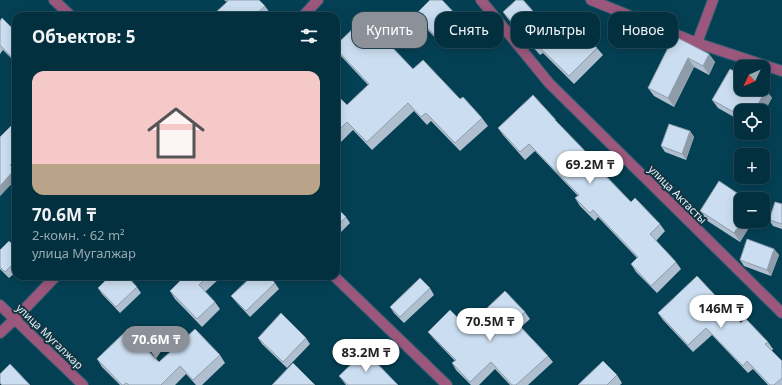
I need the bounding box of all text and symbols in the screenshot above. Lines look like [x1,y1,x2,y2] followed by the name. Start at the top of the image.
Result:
[352,12,427,48] chip: Купить
[435,12,503,48] chip: Снять
[511,12,600,48] chip: Фильтры
[608,12,678,48] chip: Новое
[32,25,135,48] text: Объектов: 5
[298,25,320,47] icon: filters
[734,60,770,96] north arrow
[734,60,770,228] map controls
[140,97,212,169] icon: home
[734,104,770,140] button: locate
[734,148,770,184] button: +
[553,151,627,185] pin: 69.2M ₸
[565,155,615,173] text: 69.2M ₸
[645,161,711,227] street label: улица Актасты
[734,192,770,228] button: −
[32,203,96,226] text: 70.6M ₸
[32,226,125,244] text: 2-комн. · 62 m²
[32,244,136,262] text: улица Мугалжар
[688,295,754,329] pin: 146M ₸
[698,299,744,317] text: 146M ₸
[13,300,87,372] street label: улица Мугалжар
[453,308,527,342] pin: 70.5M ₸
[465,312,515,330] text: 70.5M ₸
[119,326,193,360] pin: 70.6M ₸
[131,330,181,348] text: 70.6M ₸
[329,339,403,373] pin: 83.2M ₸
[341,343,391,361] text: 83.2M ₸

